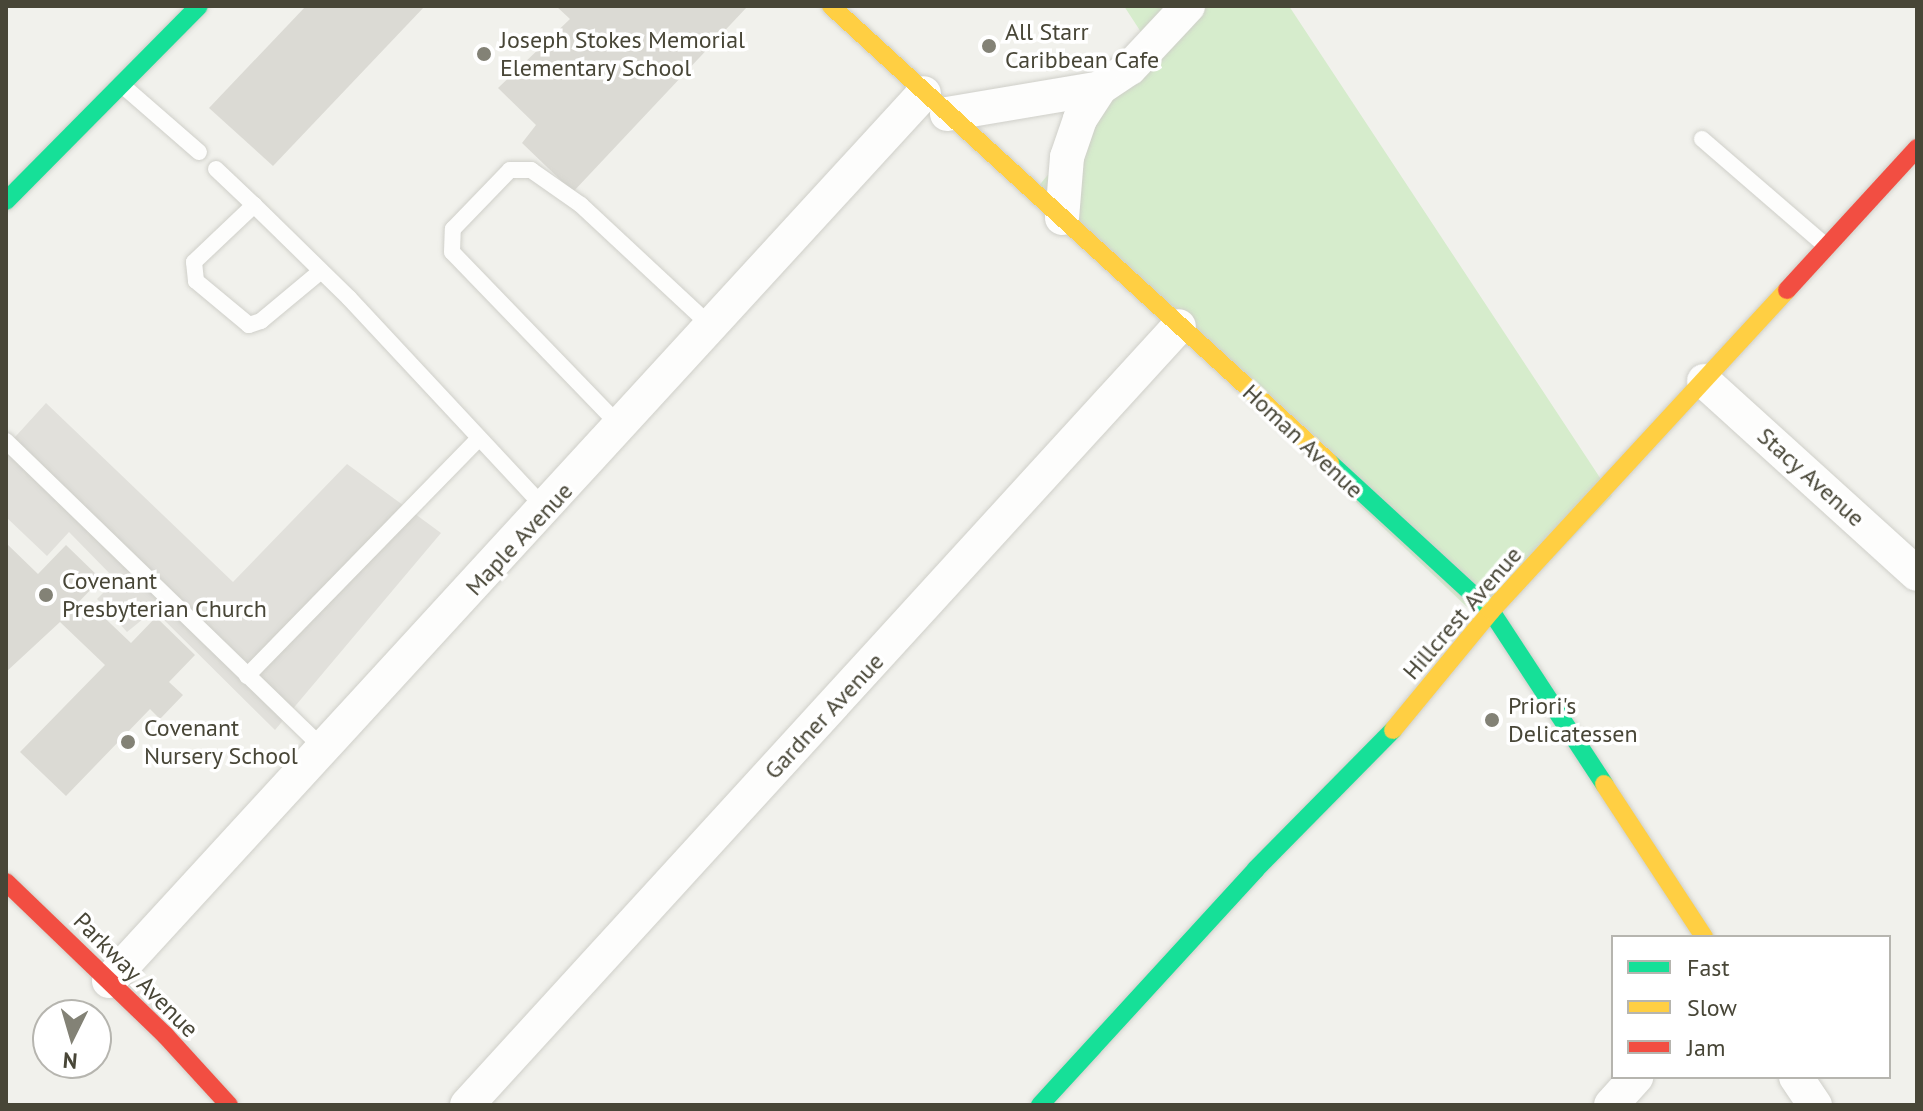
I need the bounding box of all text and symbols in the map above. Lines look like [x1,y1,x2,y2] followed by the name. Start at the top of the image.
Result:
[1005,18,1159,74] place label: All Starr Caribbean Cafe
[500,26,745,82] place label: Joseph Stokes Memorial Elementary School
[980,37,998,55] marker: All Starr Caribbean Cafe
[475,45,493,63] marker: Joseph Stokes Memorial Elementary School
[1237,378,1369,504] street label: Homan Avenue
[1751,421,1871,533] street label: Stacy Avenue
[459,476,579,602] street label: Maple Avenue
[1396,540,1528,686] street label: Hillcrest Avenue
[62,567,267,623] place label: Covenant Presbyterian Church
[37,586,55,604] marker: Covenant Presbyterian Church
[758,647,890,785] street label: Gardner Avenue
[1508,692,1638,748] place label: Priori's Delicatessen
[1483,711,1501,729] marker: Priori's Delicatessen
[144,714,299,770] place label: Covenant Nursery School
[119,733,137,751] marker: Covenant Nursery School
[67,906,205,1044] street label: Parkway Avenue
[1611,935,1891,1079] legend
[1687,952,1730,983] text: Fast
[1687,992,1737,1023] text: Slow
[32,999,112,1079] north arrow
[1687,1032,1725,1063] text: Jam
[62,1046,79,1075] text: N

